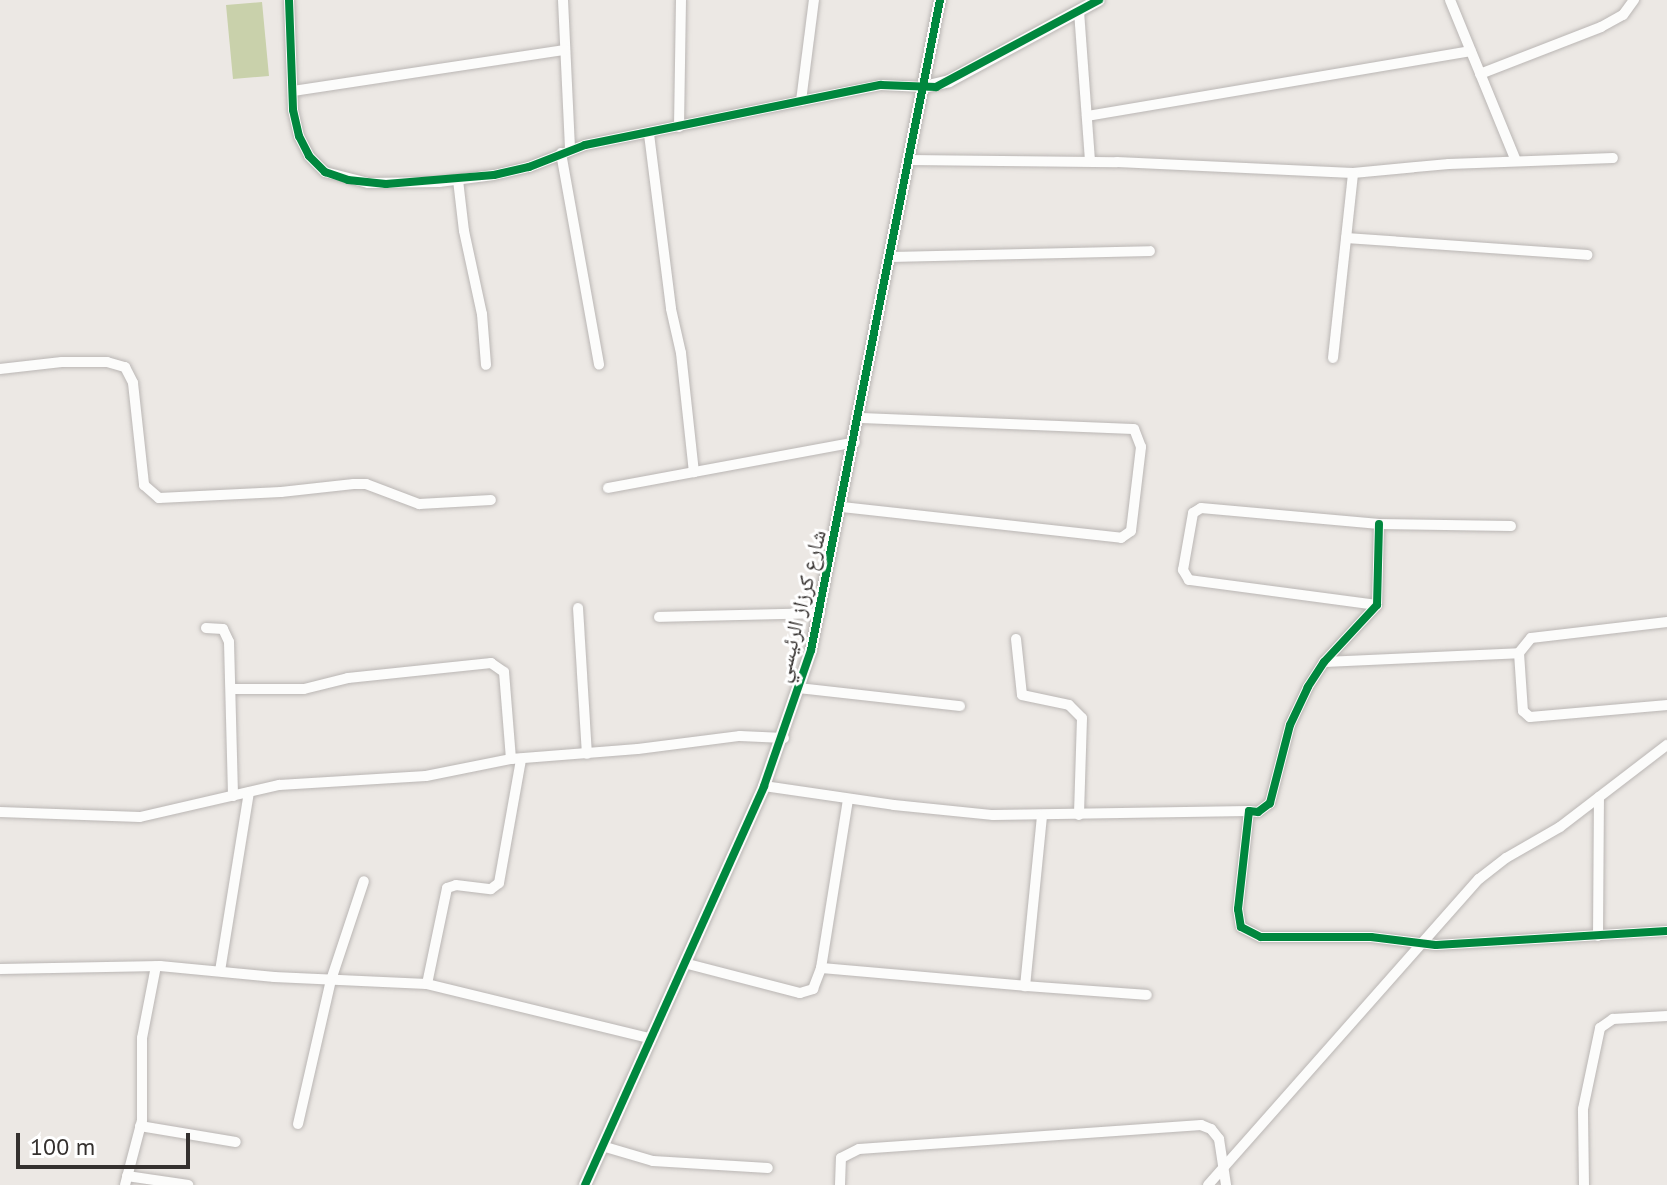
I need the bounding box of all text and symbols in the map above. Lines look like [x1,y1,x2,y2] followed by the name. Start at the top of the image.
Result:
[768,527,832,685] street label: شارع كرزاز الرئيسي
[20,1117,194,1167] scale bar
[30,1131,95,1162] text: 100 m

